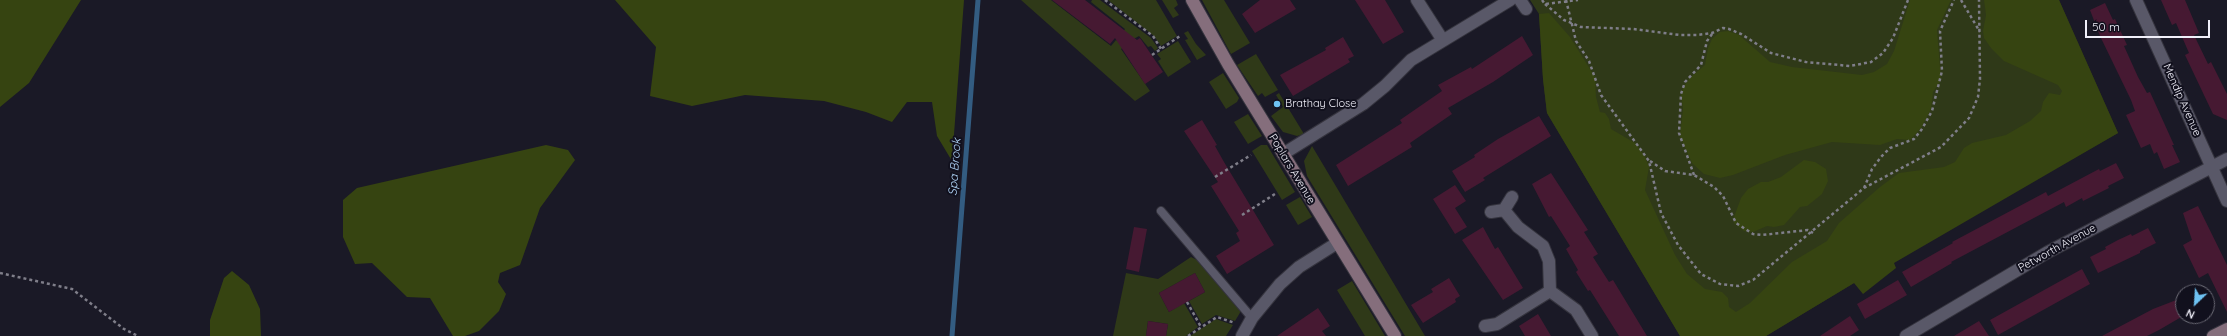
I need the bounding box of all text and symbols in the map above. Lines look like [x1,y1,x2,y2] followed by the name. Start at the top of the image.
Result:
[2087,12,2212,38] scale bar
[2092,19,2120,34] text: 50 m
[2160,62,2204,138] street label: Mendip Avenue
[1285,97,1356,111] place label: Brathay Close
[1272,99,1282,109] marker: Brathay Close
[1266,132,1318,206] street label: Poplars Avenue
[946,138,964,196] water label: Spa Brook
[2016,221,2098,275] street label: Petworth Avenue
[2175,284,2215,324] north arrow
[2184,306,2197,322] text: N

